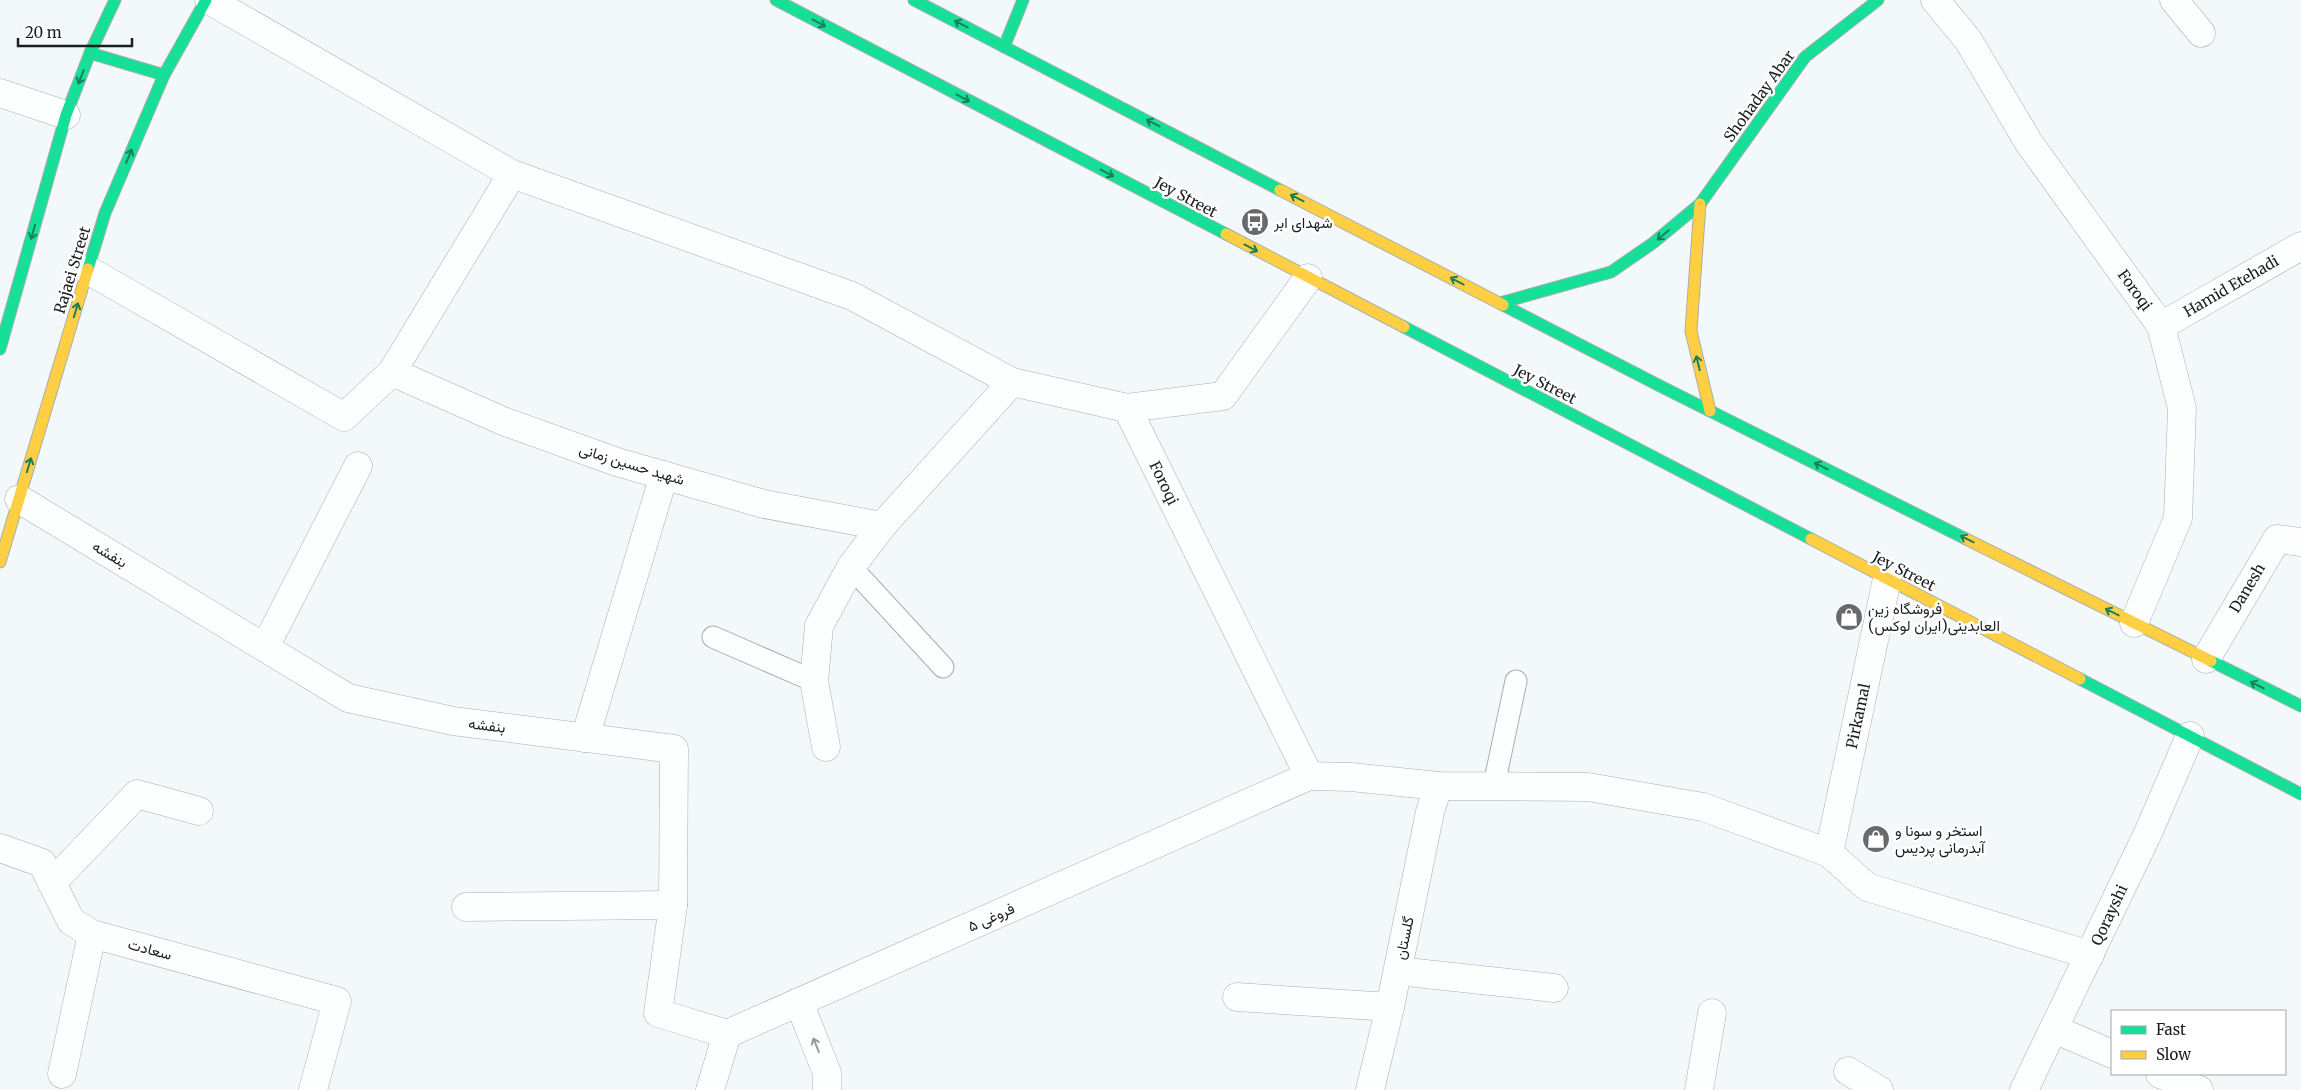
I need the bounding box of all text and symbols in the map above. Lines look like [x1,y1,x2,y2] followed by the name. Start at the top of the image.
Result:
[18,15,131,47] scale bar
[811,18,826,28] one-way arrow
[954,19,969,28] one-way arrow
[25,23,62,42] text: 20 m
[1719,46,1799,146] street label: Shohaday Abar
[76,69,85,84] one-way arrow
[955,94,970,103] one-way arrow
[1145,118,1160,128] one-way arrow
[126,149,135,164] one-way arrow
[1099,169,1114,178] one-way arrow
[1151,172,1221,221] street label: Jey Street
[1290,193,1305,202] one-way arrow
[1240,207,1270,237] bus stop icon: شهدای ابر
[1273,213,1333,233] place label: شهدای ابر
[28,223,38,239] one-way arrow
[50,224,94,316] street label: Rajaei Street
[1656,229,1669,241] one-way arrow
[1244,243,1259,253] one-way arrow
[2180,251,2282,321] street label: Hamid Etehadi
[2114,266,2156,314] street label: Foroqi
[1450,276,1465,285] one-way arrow
[72,302,82,318] one-way arrow
[1693,356,1702,372] one-way arrow
[1509,360,1580,408] street label: Jey Street
[577,439,687,490] street label: شهید حسین زمانی
[25,458,35,474] one-way arrow
[1145,458,1183,508] street label: Foroqi
[1814,461,1829,471] one-way arrow
[1960,534,1975,543] one-way arrow
[89,536,131,572] street label: بنفشه
[1868,547,1939,595] street label: Jey Street
[2225,560,2269,616] street label: Danesh
[1868,599,2000,636] place label: فروشگاه زین العابدینی(ایران لوکس)
[1834,602,1864,632] shop icon: فروشگاه زین العابدینی(ایران لوکس)
[2105,607,2120,616] one-way arrow
[2250,679,2265,689] one-way arrow
[1842,681,1874,750] street label: Pirkamal
[467,713,507,737] street label: بنفشه
[1895,821,1986,858] place label: استخر و سونا و آبدرمانی پردیس
[1861,824,1891,854] shop icon: استخر و سونا و آبدرمانی پردیس
[2087,881,2131,948] street label: Qorayshi
[965,898,1018,937] street label: فروغی ۵
[1390,914,1418,961] street label: گلستان
[126,934,174,964] street label: سعادت
[2111,1010,2286,1075] legend
[2156,1020,2186,1039] text: Fast
[811,1038,820,1054] one-way arrow
[2156,1045,2191,1064] text: Slow

